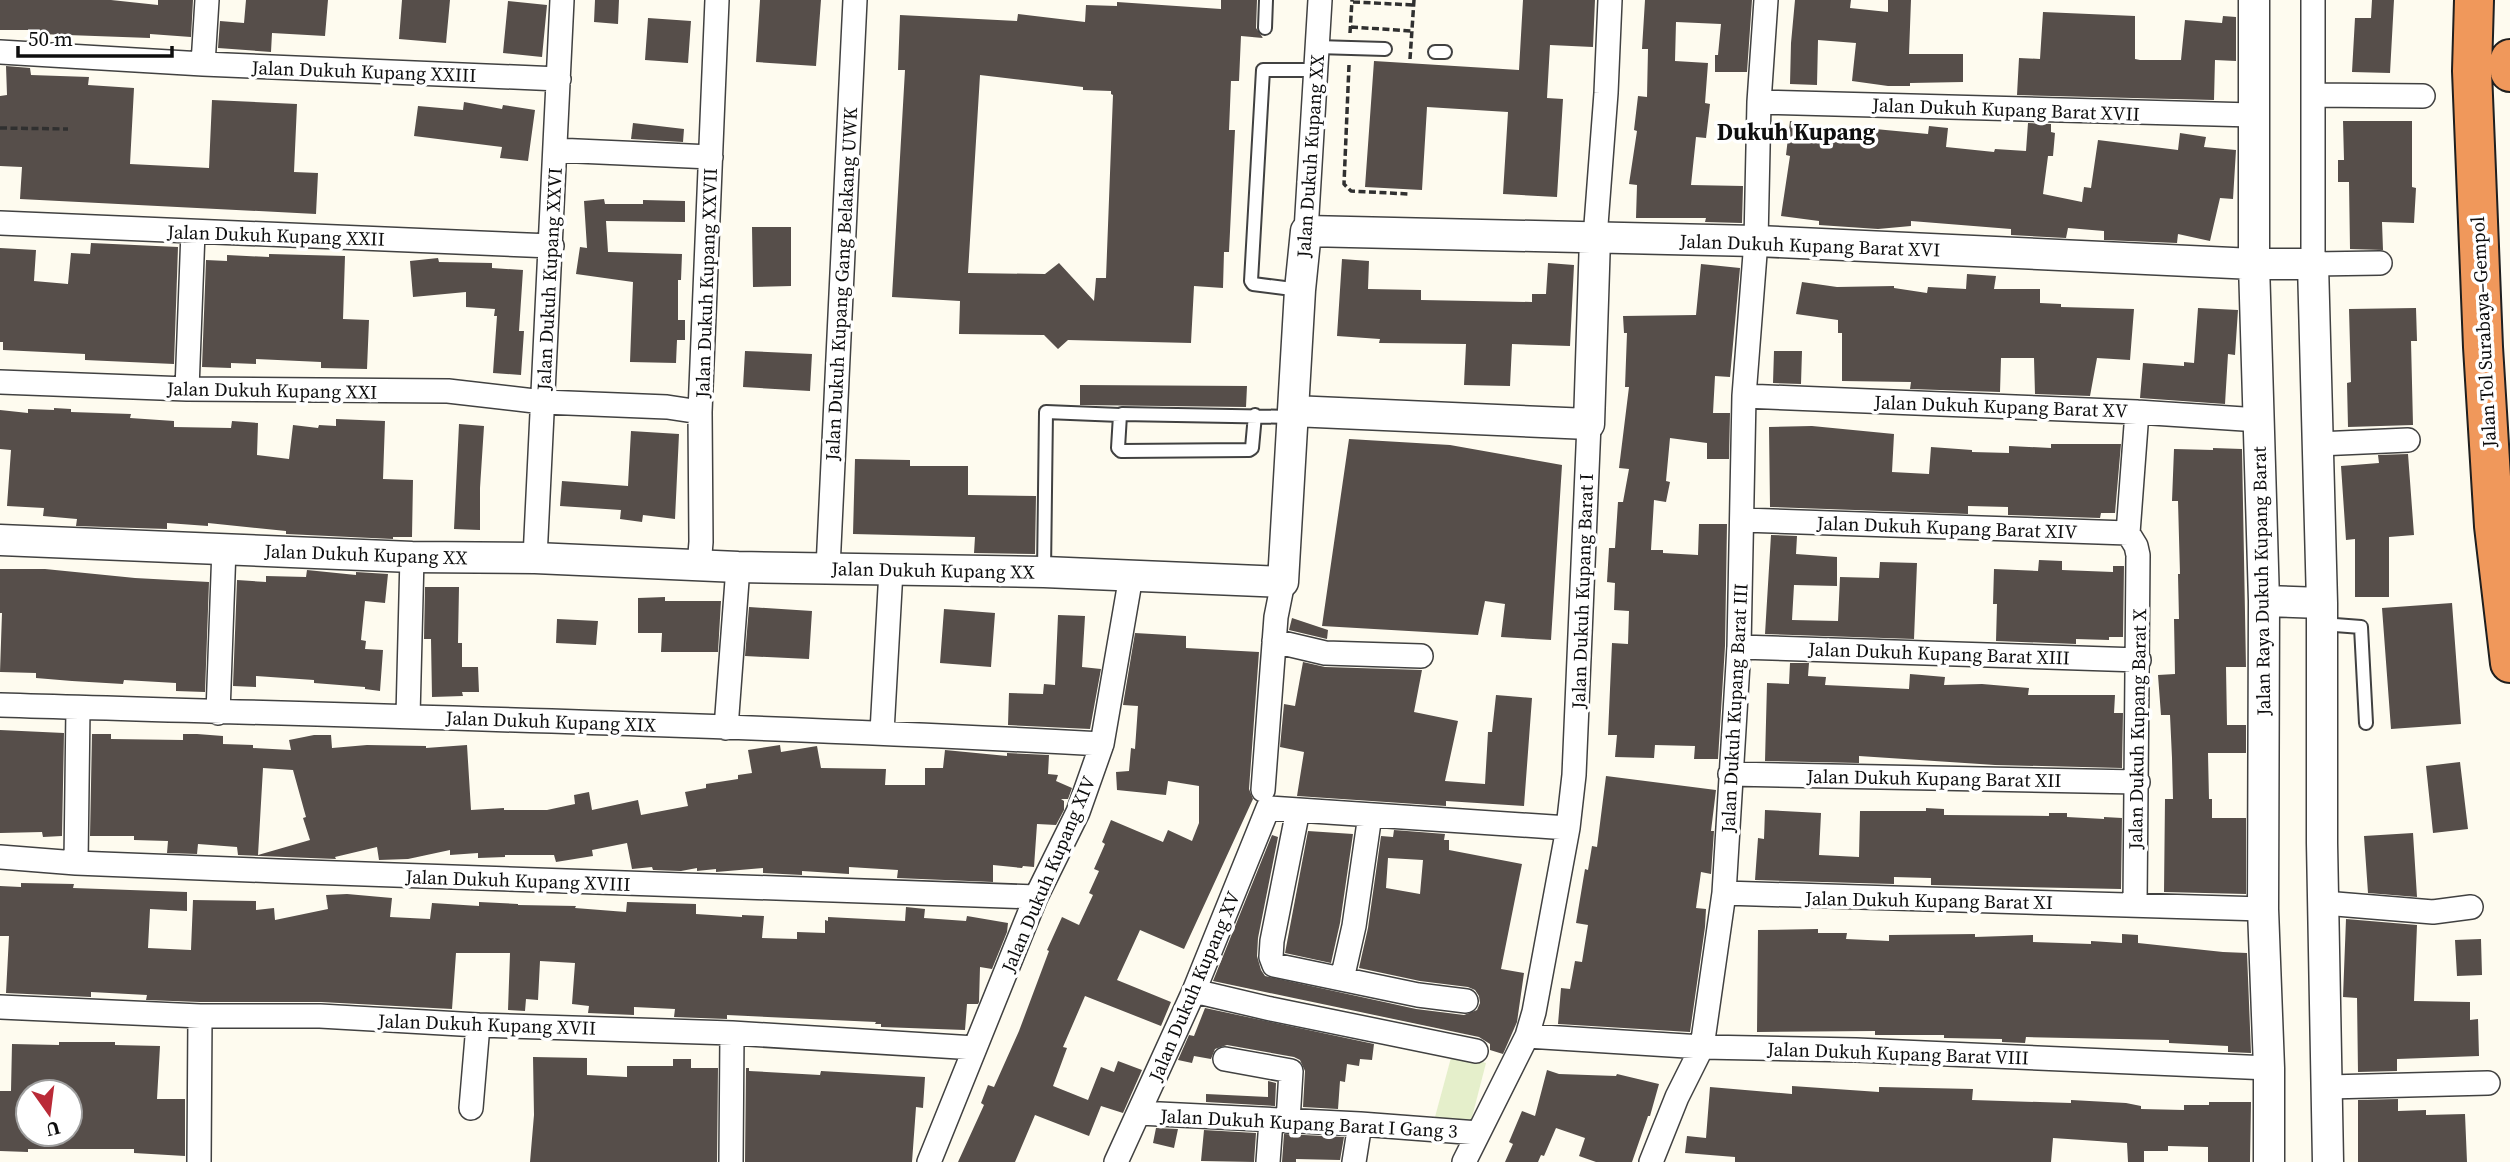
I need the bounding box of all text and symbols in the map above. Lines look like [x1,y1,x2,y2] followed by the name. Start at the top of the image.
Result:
[18,14,172,58] scale bar
[28,24,73,53] text: 50 m
[1290,53,1330,259] street label: Jalan Dukuh Kupang XX
[250,54,477,88] street label: Jalan Dukuh Kupang XXIII
[1871,91,2140,127] street label: Jalan Dukuh Kupang Barat XVII
[819,106,863,462] street label: Jalan Dukuh Kupang Gang Belakang UWK
[1717,116,1876,148] district label: Dukuh Kupang
[530,167,568,392] street label: Jalan Dukuh Kupang XXVI
[689,167,723,400] street label: Jalan Dukuh Kupang XXVII
[2464,216,2502,449] street label: Jalan Tol Surabaya–Gempol
[166,218,385,252] street label: Jalan Dukuh Kupang XXII
[1678,227,1941,263] street label: Jalan Dukuh Kupang Barat XVI
[166,375,377,405] street label: Jalan Dukuh Kupang XXI
[1873,389,2128,423] street label: Jalan Dukuh Kupang Barat XV
[2246,445,2276,717] street label: Jalan Raya Dukuh Kupang Barat
[1565,473,1599,710] street label: Jalan Dukuh Kupang Barat I
[1815,509,2078,545] street label: Jalan Dukuh Kupang Barat XIV
[263,537,469,571] street label: Jalan Dukuh Kupang XX
[830,555,1036,585] street label: Jalan Dukuh Kupang XX
[1714,583,1754,834] street label: Jalan Dukuh Kupang Barat III
[2122,608,2152,851] street label: Jalan Dukuh Kupang Barat X
[1807,635,2070,671] street label: Jalan Dukuh Kupang Barat XIII
[444,704,657,738] street label: Jalan Dukuh Kupang XIX
[1805,763,2062,793] street label: Jalan Dukuh Kupang Barat XII
[994,772,1101,977] street label: Jalan Dukuh Kupang XIV
[404,863,631,897] street label: Jalan Dukuh Kupang XVIII
[1804,885,2053,915] street label: Jalan Dukuh Kupang Barat XI
[1142,887,1246,1086] street label: Jalan Dukuh Kupang XV
[377,1007,596,1041] street label: Jalan Dukuh Kupang XVII
[1766,1035,2029,1071] street label: Jalan Dukuh Kupang Barat VIII
[14,1078,84,1148] north arrow
[1159,1102,1458,1144] street label: Jalan Dukuh Kupang Barat I Gang 3
[43,1115,63,1144] text: U

